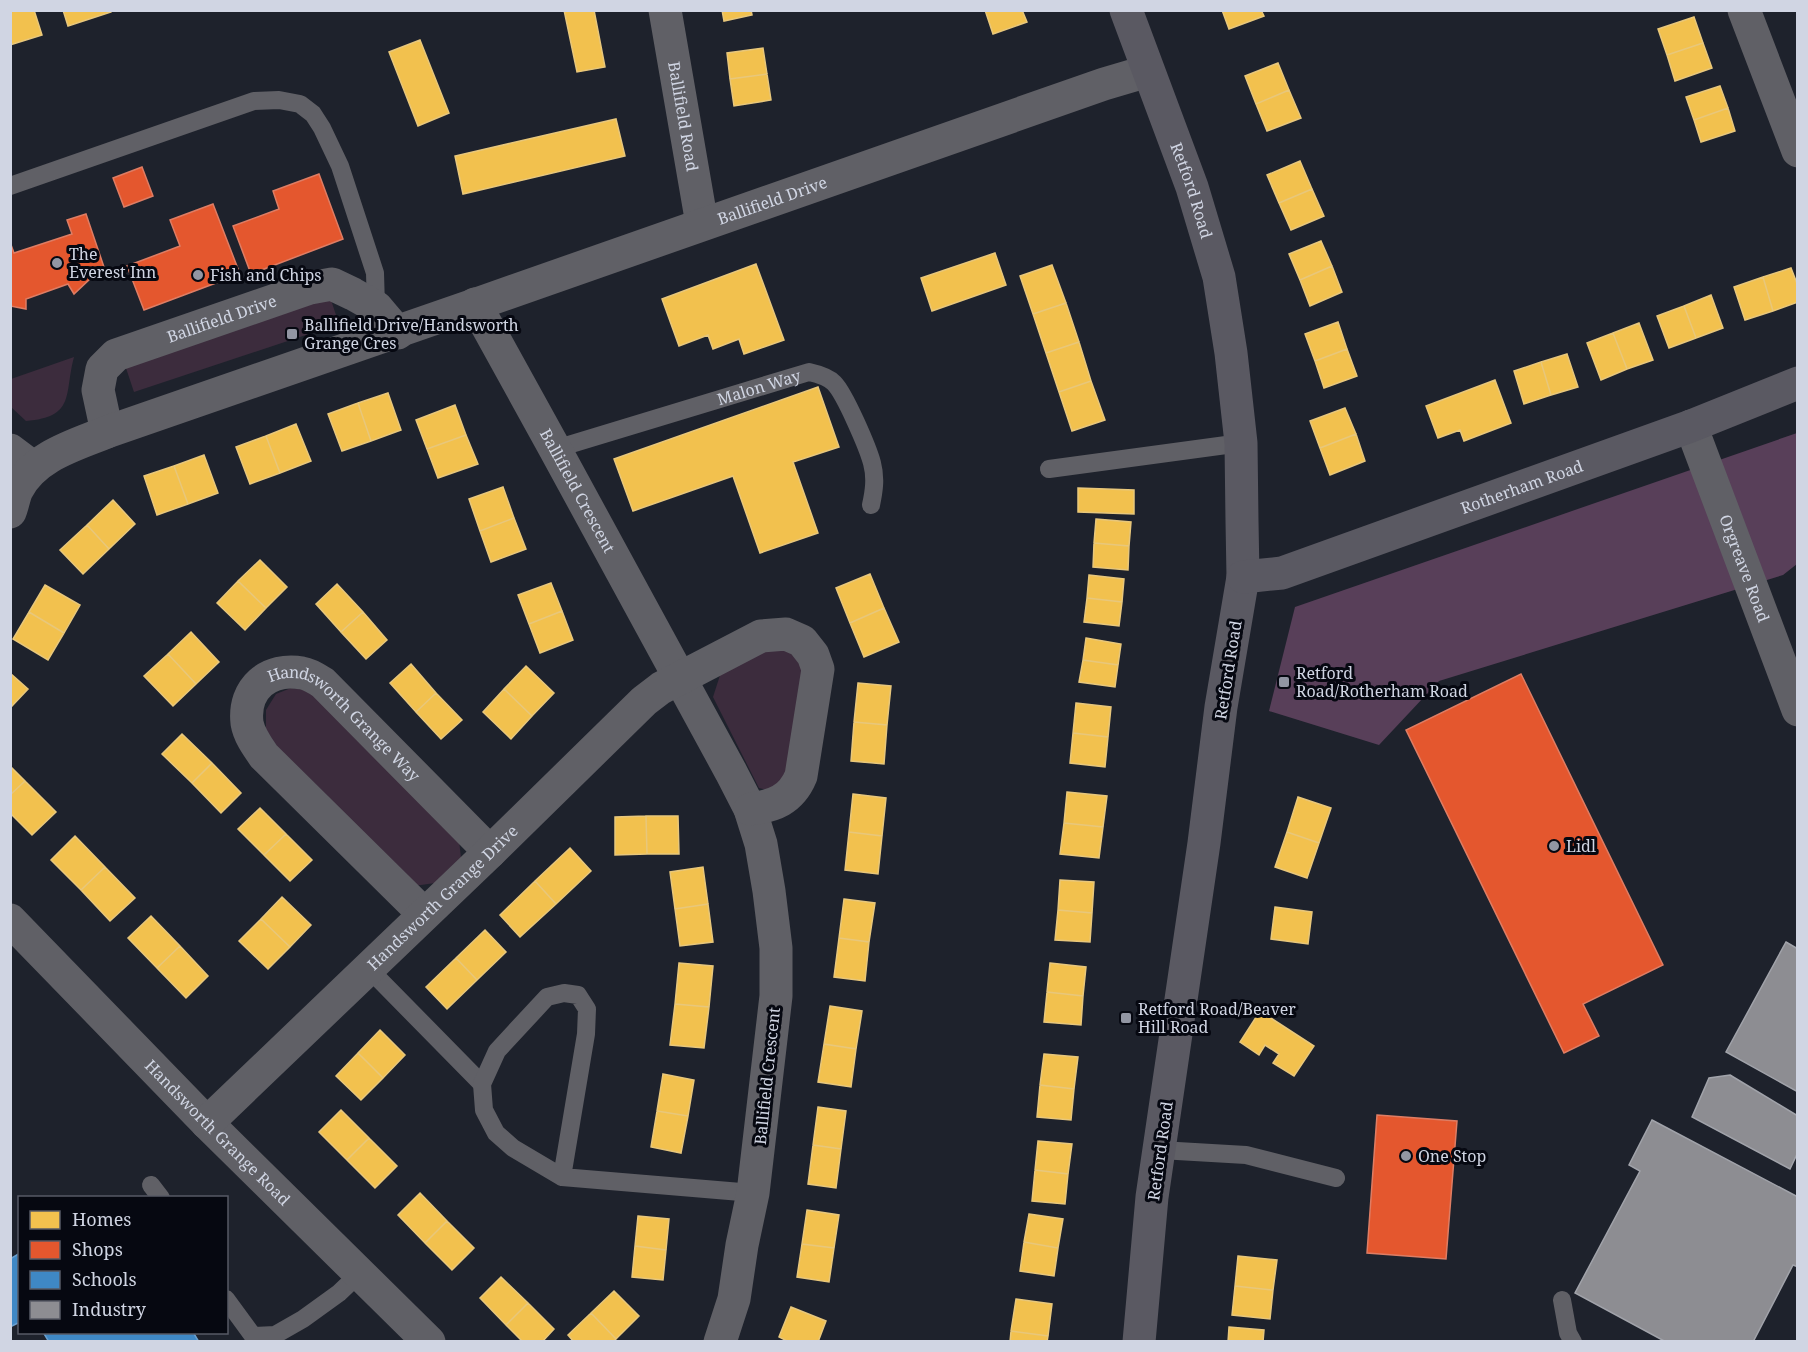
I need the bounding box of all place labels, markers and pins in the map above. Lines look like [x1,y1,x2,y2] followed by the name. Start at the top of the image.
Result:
[69,243,156,283] place label: The Everest Inn
[50,256,64,270] marker: The Everest Inn
[210,264,322,286] place label: Fish and Chips
[191,268,205,282] marker: Fish and Chips
[304,314,519,354] place label: Ballifield Drive/Handsworth Grange Cres
[285,327,299,341] marker: Ballifield Drive/Handsworth Grange Cres
[1296,662,1468,702] place label: Retford Road/Rotherham Road
[1277,675,1291,689] marker: Retford Road/Rotherham Road
[1566,835,1596,857] place label: Lidl
[1547,839,1561,853] marker: Lidl
[1138,998,1296,1038] place label: Retford Road/Beaver Hill Road
[1119,1011,1133,1025] marker: Retford Road/Beaver Hill Road
[1418,1145,1486,1167] place label: One Stop
[1399,1149,1413,1163] marker: One Stop

